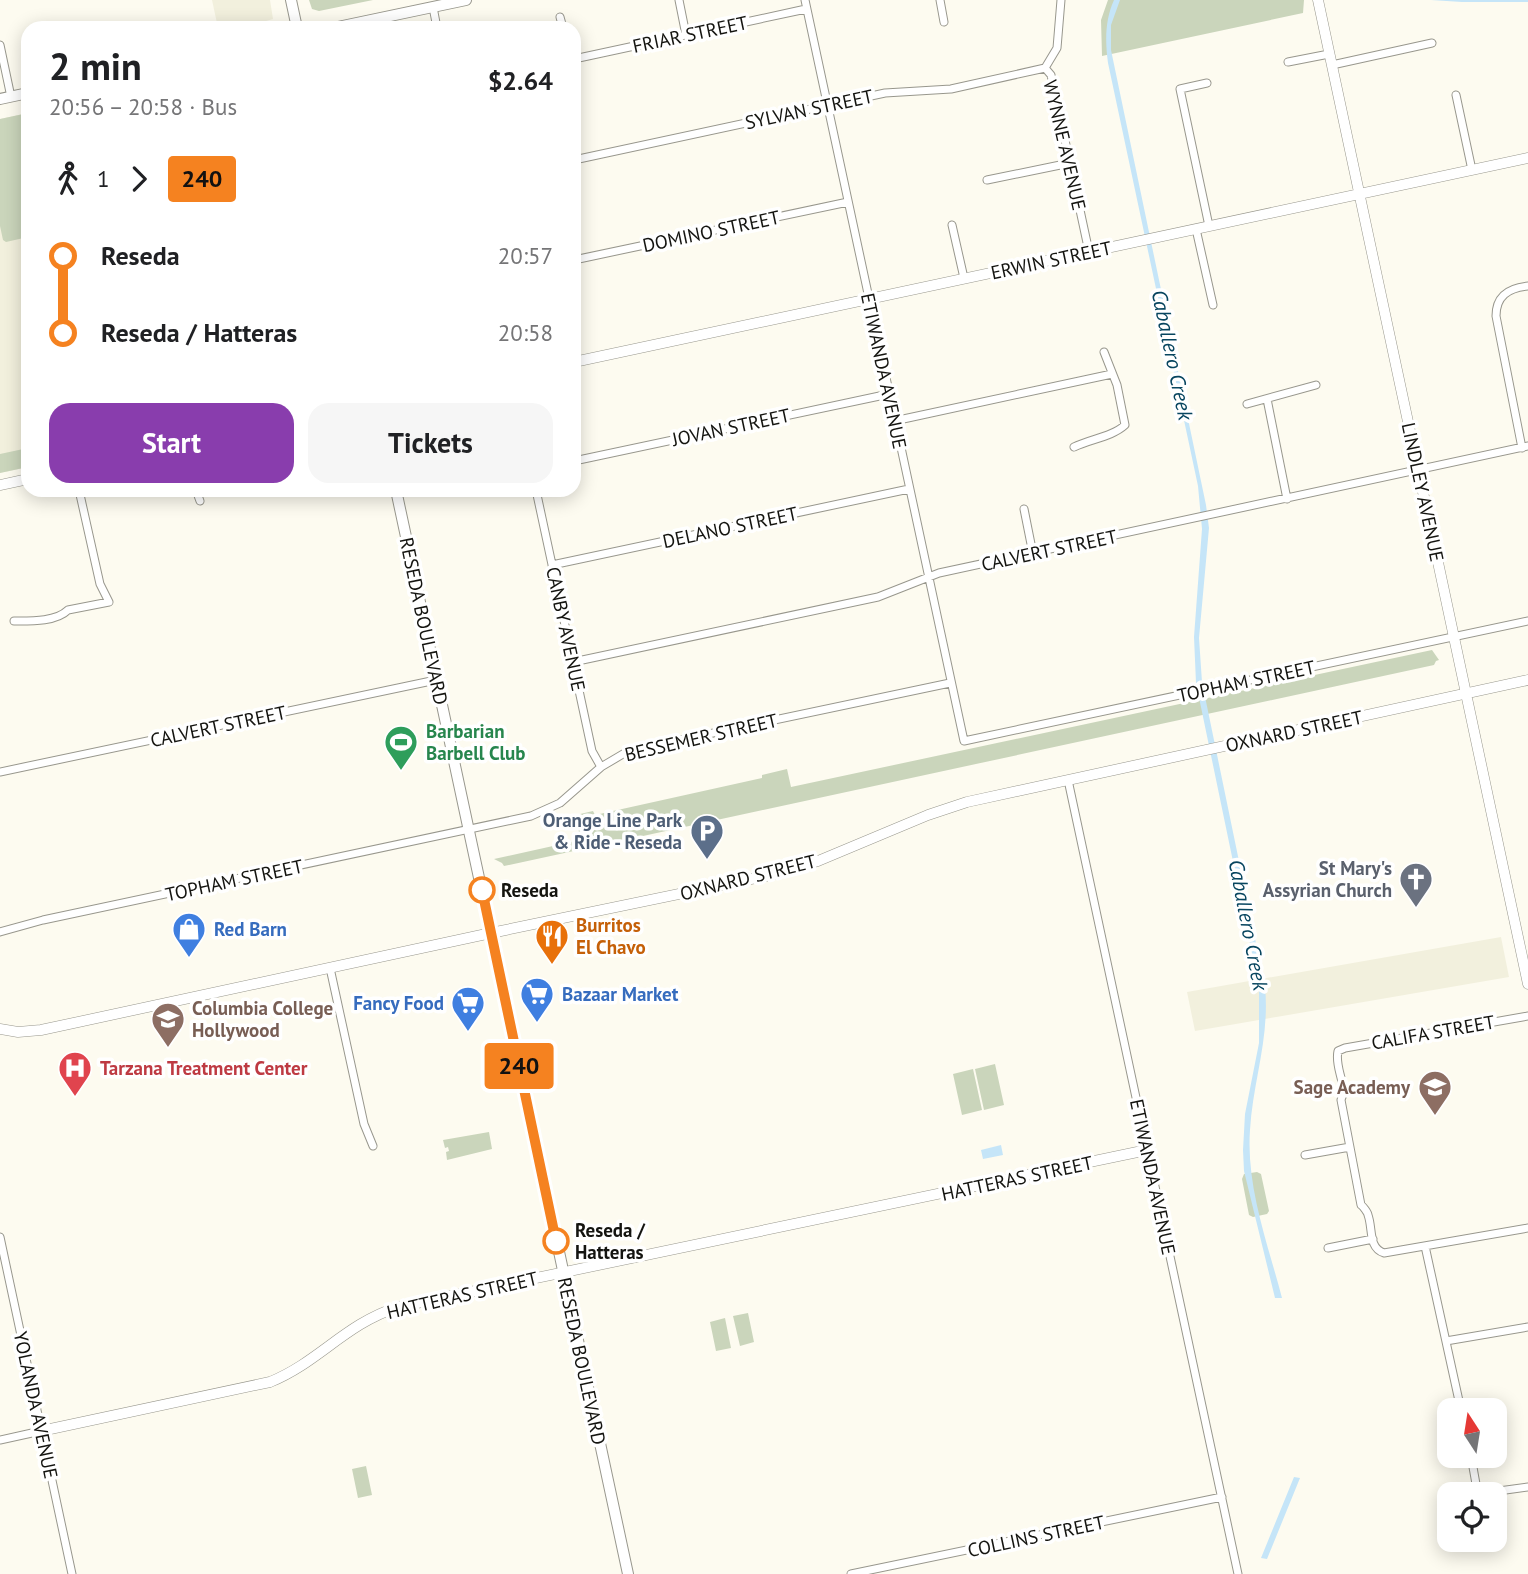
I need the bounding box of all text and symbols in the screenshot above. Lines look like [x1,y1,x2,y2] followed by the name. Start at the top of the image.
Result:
[630,10,750,58] street label: FRIAR STREET
[49,41,142,90] text: 2 min
[488,64,553,97] text: $2.64
[1038,77,1092,213] street label: WYNNE AVENUE
[743,84,876,134] street label: SYLVAN STREET
[49,92,237,121] text: 20:56 – 20:58 · Bus
[49,160,87,198] icon: walk
[120,160,158,198] icon: forward
[182,163,222,194] text: 240
[97,164,110,193] text: 1
[640,205,782,257] street label: DOMINO STREET
[988,235,1114,284] street label: ERWIN STREET
[101,239,180,272] text: Reseda
[498,241,553,270] text: 20:57
[1146,287,1200,424] water label: Caballero Creek
[856,291,912,451] street label: ETIWANDA AVENUE
[101,316,297,349] text: Reseda / Hatteras
[498,318,553,347] text: 20:58
[49,403,294,483] button: Start
[308,403,553,483] button: Tickets
[669,403,793,451] street label: JOVAN STREET
[1397,420,1449,564] street label: LINDLEY AVENUE
[660,501,800,553] street label: DELANO STREET
[979,524,1119,576] street label: CALVERT STREET
[395,535,453,707] street label: RESEDA BOULEVARD
[541,565,591,693] street label: CANBY AVENUE
[1175,655,1317,707] street label: TOPHAM STREET
[148,700,288,752] street label: CALVERT STREET
[1223,705,1365,757] street label: OXNARD STREET
[622,708,780,766] street label: BESSEMER STREET
[426,719,526,765] place label: Barbarian Barbell Club
[382,723,420,772] sports icon: Barbarian Barbell Club
[543,808,683,854] place label: Orange Line Park & Ride - Reseda
[688,812,726,861] parking icon: Orange Line Park & Ride - Reseda
[677,848,819,906] street label: OXNARD STREET
[163,854,305,906] street label: TOPHAM STREET
[1263,856,1392,902] place label: St Mary's Assyrian Church
[1223,857,1275,994] water label: Caballero Creek
[1397,860,1435,909] church icon: St Mary's Assyrian Church
[469,877,495,903] marker: Reseda
[501,878,559,902] place label: Reseda
[170,910,208,959] shop icon: Red Barn
[576,913,646,959] place label: Burritos El Chavo
[214,917,287,941] place label: Red Barn
[533,917,571,966] restaurant icon: Burritos El Chavo
[518,975,556,1024] supermarket icon: Bazaar Market
[562,982,679,1006] place label: Bazaar Market
[449,984,487,1033] supermarket icon: Fancy Food
[353,991,444,1015] place label: Fancy Food
[192,996,333,1042] place label: Columbia College Hollywood
[149,1000,187,1049] school or university icon: Columbia College Hollywood
[1369,1009,1497,1055] street label: CALIFA STREET
[479,1043,559,1089] line badge: 240
[56,1049,94,1098] hospital icon: Tarzana Treatment Center
[499,1050,539,1081] text: 240
[100,1056,308,1080] place label: Tarzana Treatment Center
[1416,1068,1454,1117] school or university icon: Sage Academy
[1294,1075,1411,1099] place label: Sage Academy
[1125,1097,1181,1257] street label: ETIWANDA AVENUE
[939,1150,1095,1206] street label: HATTERAS STREET
[575,1218,646,1264] place label: Reseda / Hatteras
[543,1228,569,1254] marker: Reseda / Hatteras
[384,1266,540,1324] street label: HATTERAS STREET
[553,1275,611,1447] street label: RESEDA BOULEVARD
[9,1329,63,1481] street label: YOLANDA AVENUE
[1437,1398,1507,1468] north arrow
[1437,1398,1507,1552] map controls
[1437,1482,1507,1552] button: locate
[965,1510,1107,1562] street label: COLLINS STREET

